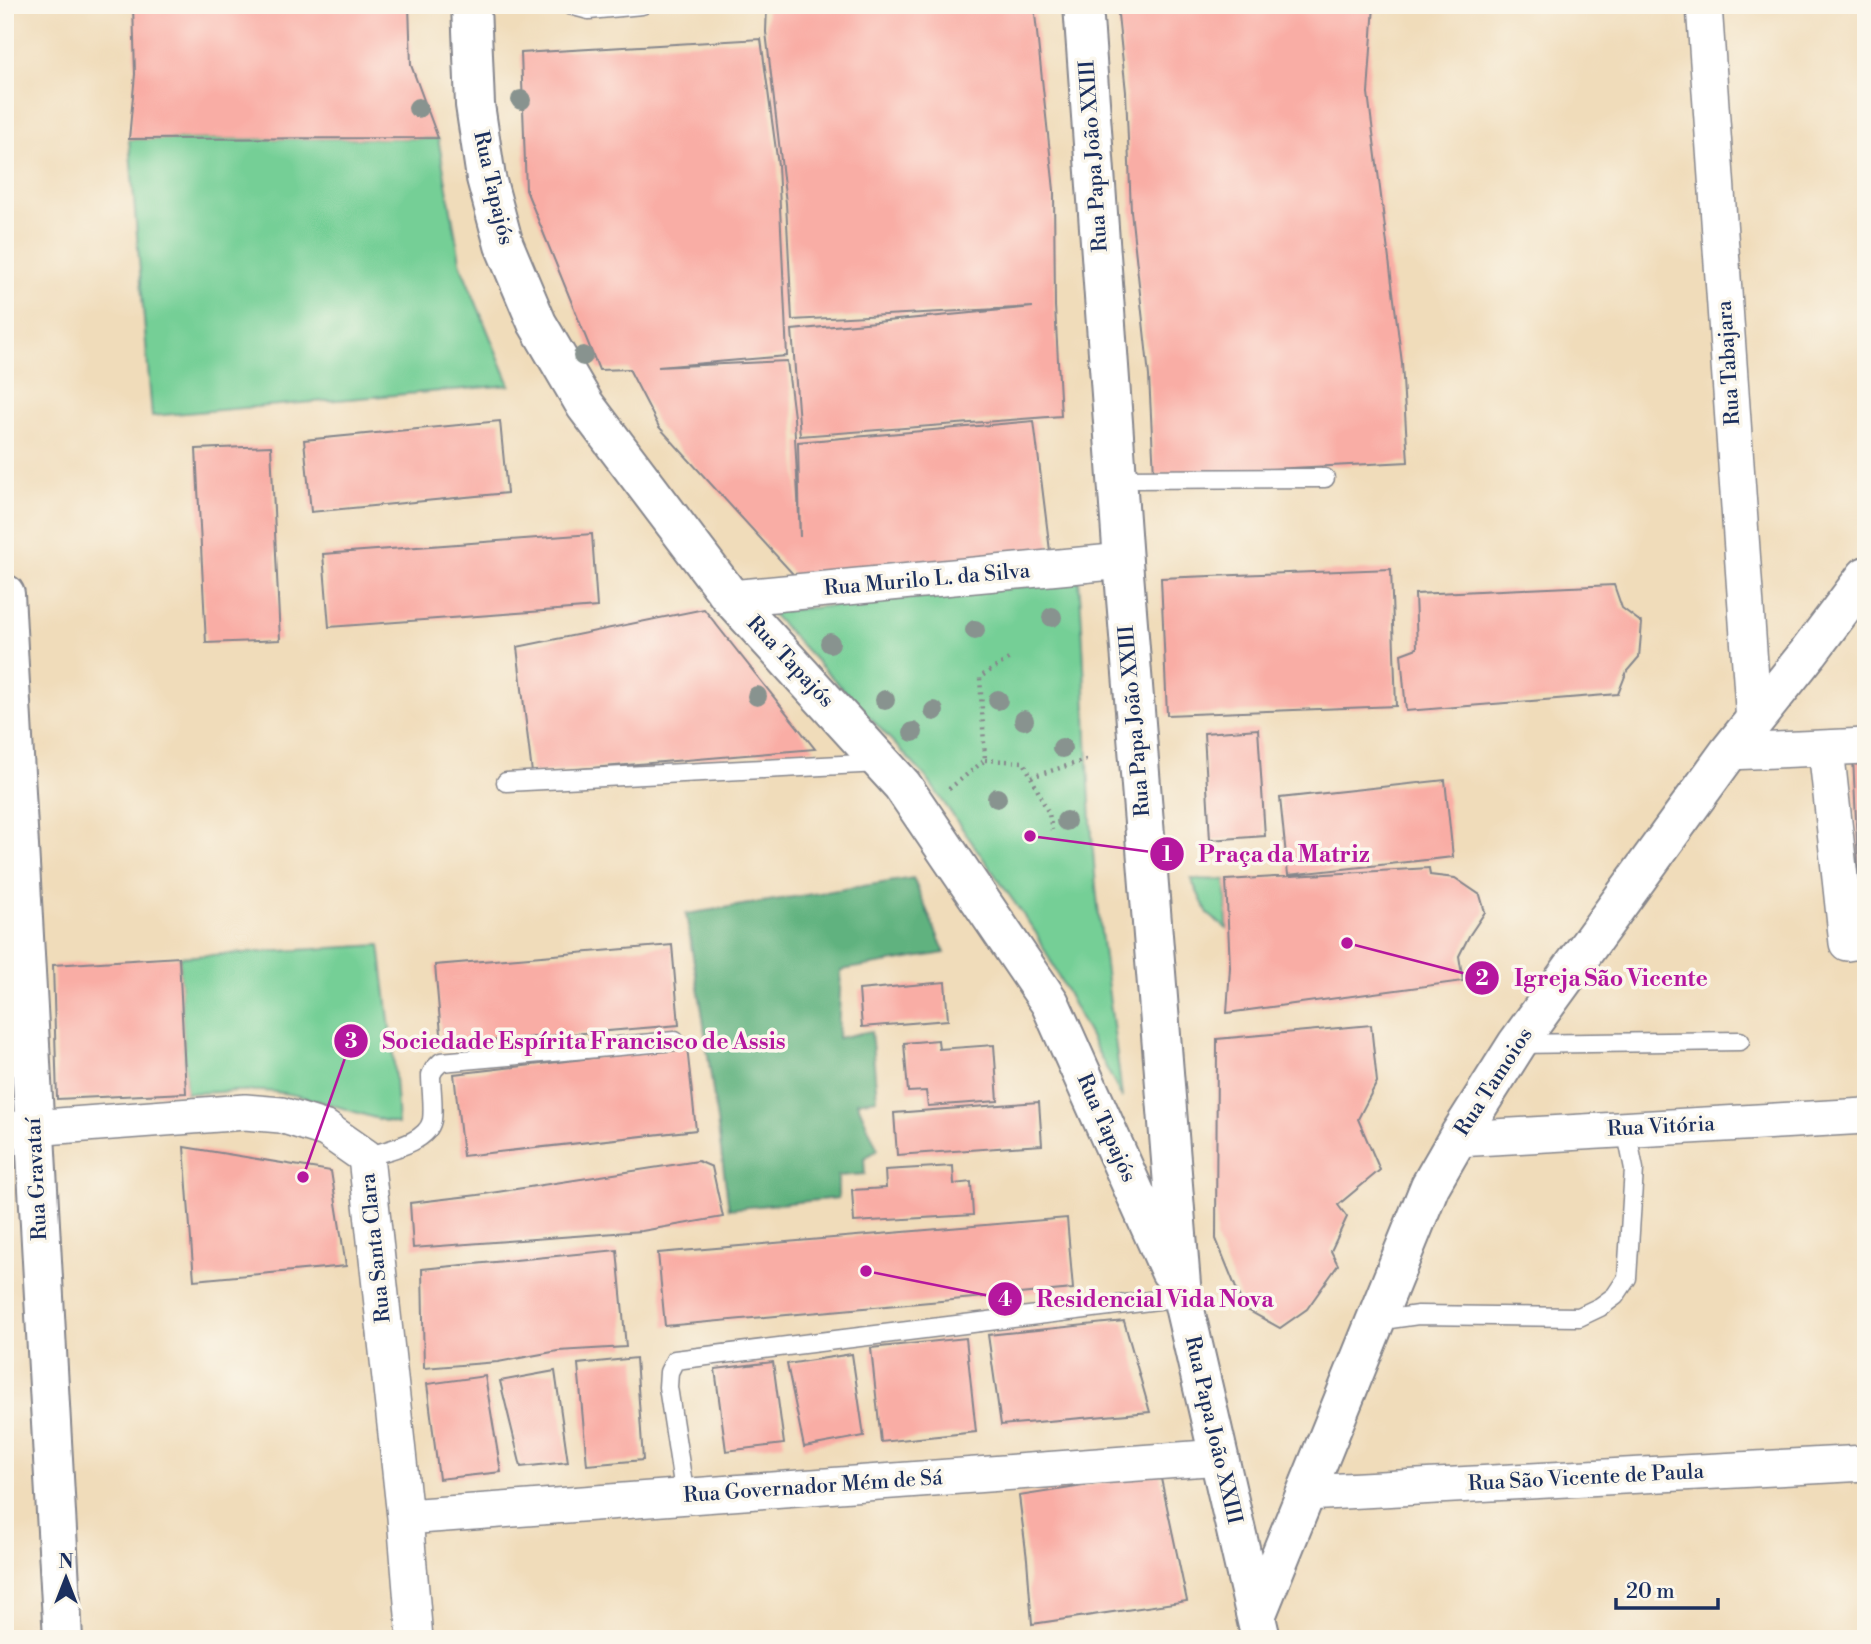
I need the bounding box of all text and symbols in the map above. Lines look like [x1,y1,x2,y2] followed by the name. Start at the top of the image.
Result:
[1074,59,1114,253] street label: Rua Papa João XXIII
[467,128,519,248] street label: Rua Tapajós
[1712,299,1746,426] street label: Rua Tabajara
[823,558,1032,602] street label: Rua Murilo L. da Silva
[741,611,839,713] street label: Rua Tapajós
[1114,624,1156,818] street label: Rua Papa João XXIII
[1150,832,1384,876] callout: Praça da Matriz
[1198,841,1370,869] text: Praça da Matriz
[1162,842,1172,868] text: 1
[1465,956,1722,1000] callout: Igreja São Vicente
[1514,965,1708,993] text: Igreja São Vicente
[1475,966,1489,992] text: 2
[333,1019,800,1063] callout: Sociedade Espírita Francisco de Assis
[1449,1023,1539,1141] street label: Rua Tamoios
[382,1028,786,1056] text: Sociedade Espírita Francisco de Assis
[345,1029,357,1055] text: 3
[1071,1070,1141,1186] street label: Rua Tapajós
[1606,1111,1716,1143] street label: Rua Vitória
[21,1116,53,1241] street label: Rua Gravataí
[355,1172,397,1324] street label: Rua Santa Clara
[988,1277,1288,1321] callout: Residencial Vida Nova
[1036,1286,1274,1314] text: Residencial Vida Nova
[998,1287,1012,1313] text: 4
[1179,1333,1247,1527] street label: Rua Papa João XXIII
[1467,1459,1705,1497] street label: Rua São Vicente de Paula
[682,1465,944,1509] street label: Rua Governador Mém de Sá
[32,1542,102,1612] north arrow
[58,1550,74,1574] text: N
[1616,1567,1717,1611] scale bar
[1626,1579,1675,1605] text: 20 m

